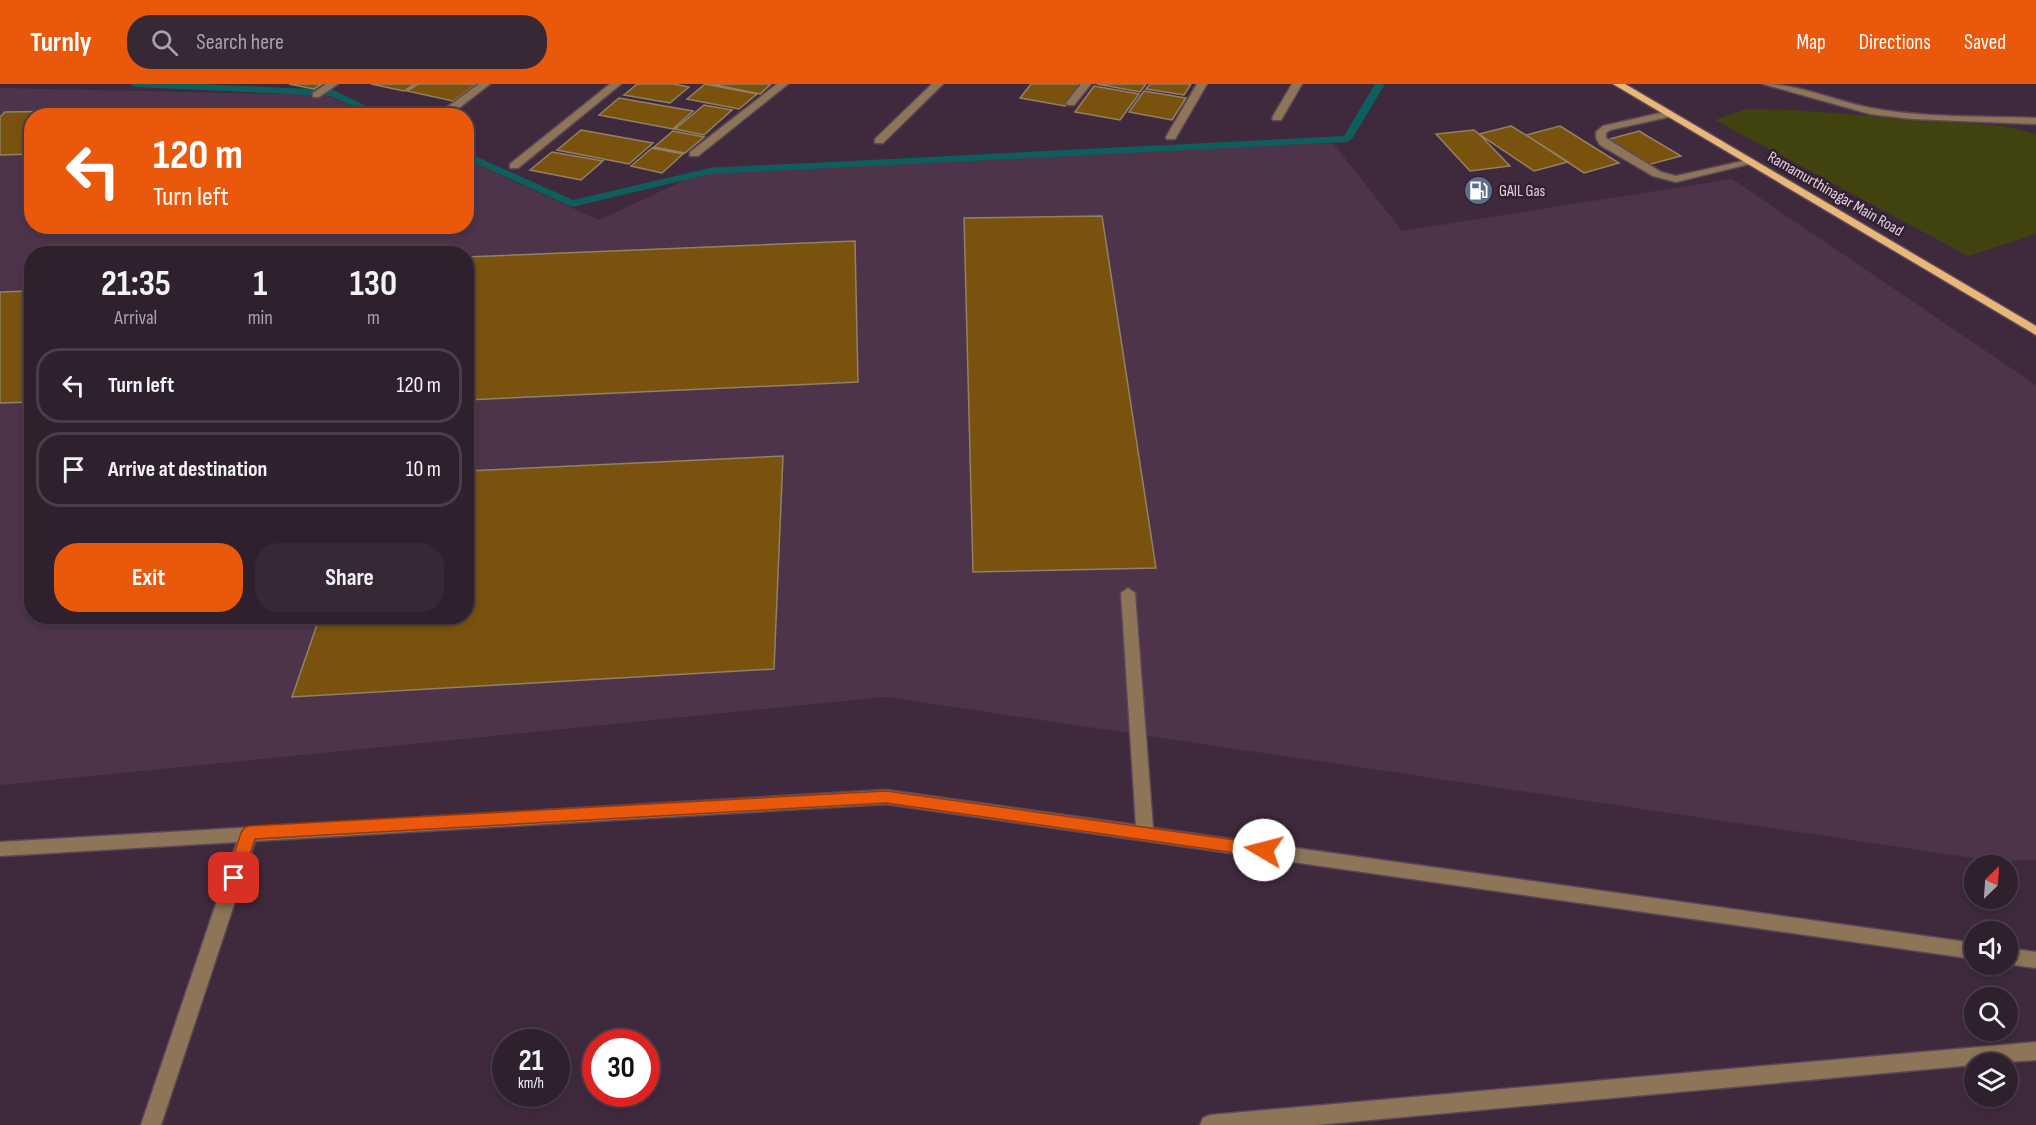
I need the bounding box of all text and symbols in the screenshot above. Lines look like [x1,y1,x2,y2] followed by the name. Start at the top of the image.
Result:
[127,15,547,69] search box
[30,26,91,59] text: Turnly
[148,26,181,59] icon: search
[196,29,284,56] text: Search here
[1796,30,1826,55] text: Map
[1859,30,1931,55] text: Directions
[1964,30,2006,55] text: Saved
[153,130,243,181] text: 120 m
[54,132,132,210] icon: left
[1764,148,1906,241] street label: Ramamurthinagar Main Road
[1462,174,1494,206] fuel station icon: GAIL Gas
[153,181,229,213] text: Turn left
[1499,182,1546,201] place label: GAIL Gas
[101,263,171,306] text: 21:35
[253,263,267,306] text: 1
[350,263,397,306] text: 130
[114,306,157,330] text: Arrival
[248,306,273,330] text: min
[367,306,380,330] text: m
[57,369,90,402] icon: left
[108,372,174,399] text: Turn left
[397,372,441,399] text: 120 m
[57,453,90,486] icon: arrive
[108,456,267,483] text: Arrive at destination
[406,456,441,483] text: 10 m
[54,543,243,612] button: Exit
[255,543,444,612] button: Share
[1232,818,1296,882] position arrow
[208,852,259,903] pin
[1964,855,2018,909] north arrow
[1964,855,2018,1107] map controls
[217,861,250,894] icon: arrive
[1964,921,2018,975] button: sound
[1964,987,2018,1041] button: search
[582,1029,660,1107] speed limit sign: 30
[519,1043,543,1079] text: 21
[1964,1053,2018,1107] button: layers
[518,1074,544,1093] text: km/h

